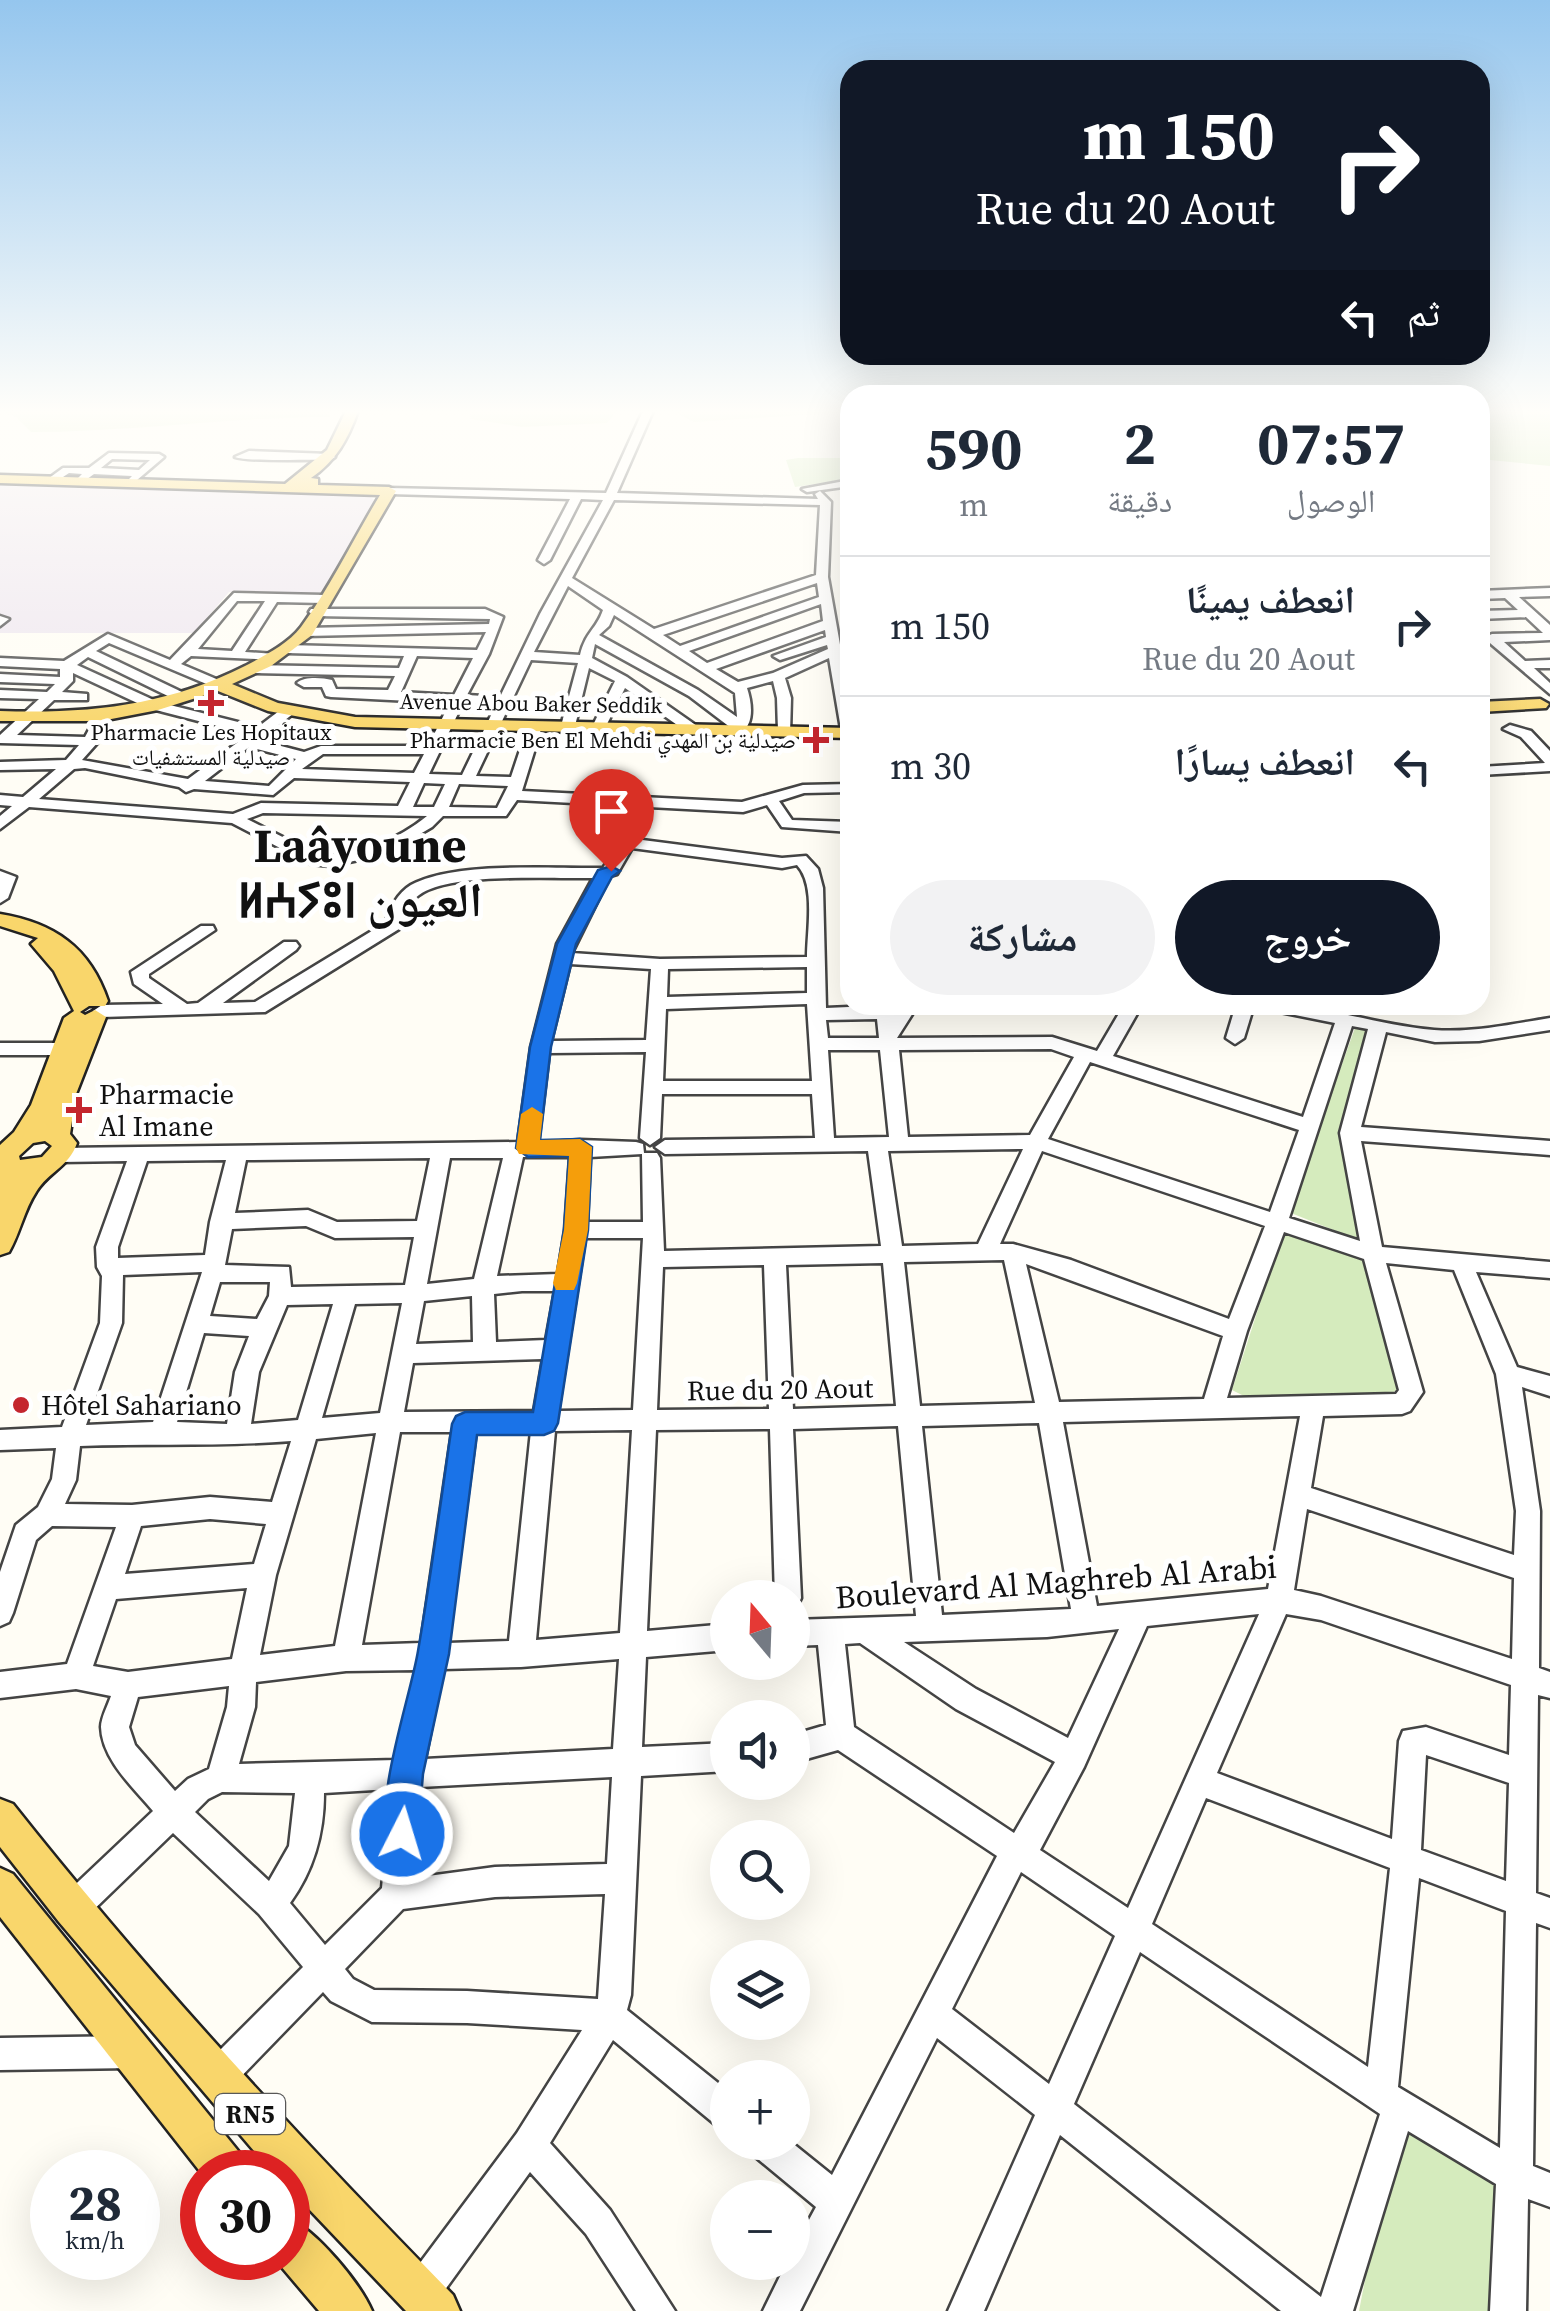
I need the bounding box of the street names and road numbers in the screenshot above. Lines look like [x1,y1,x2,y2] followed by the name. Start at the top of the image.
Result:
[399,686,664,720] street label: Avenue Abou Baker Seddik
[687,1368,874,1410] street label: Rue du 20 Aout
[834,1545,1278,1619] street label: Boulevard Al Maghreb Al Arabi
[215,2094,285,2134] road number: RN5

